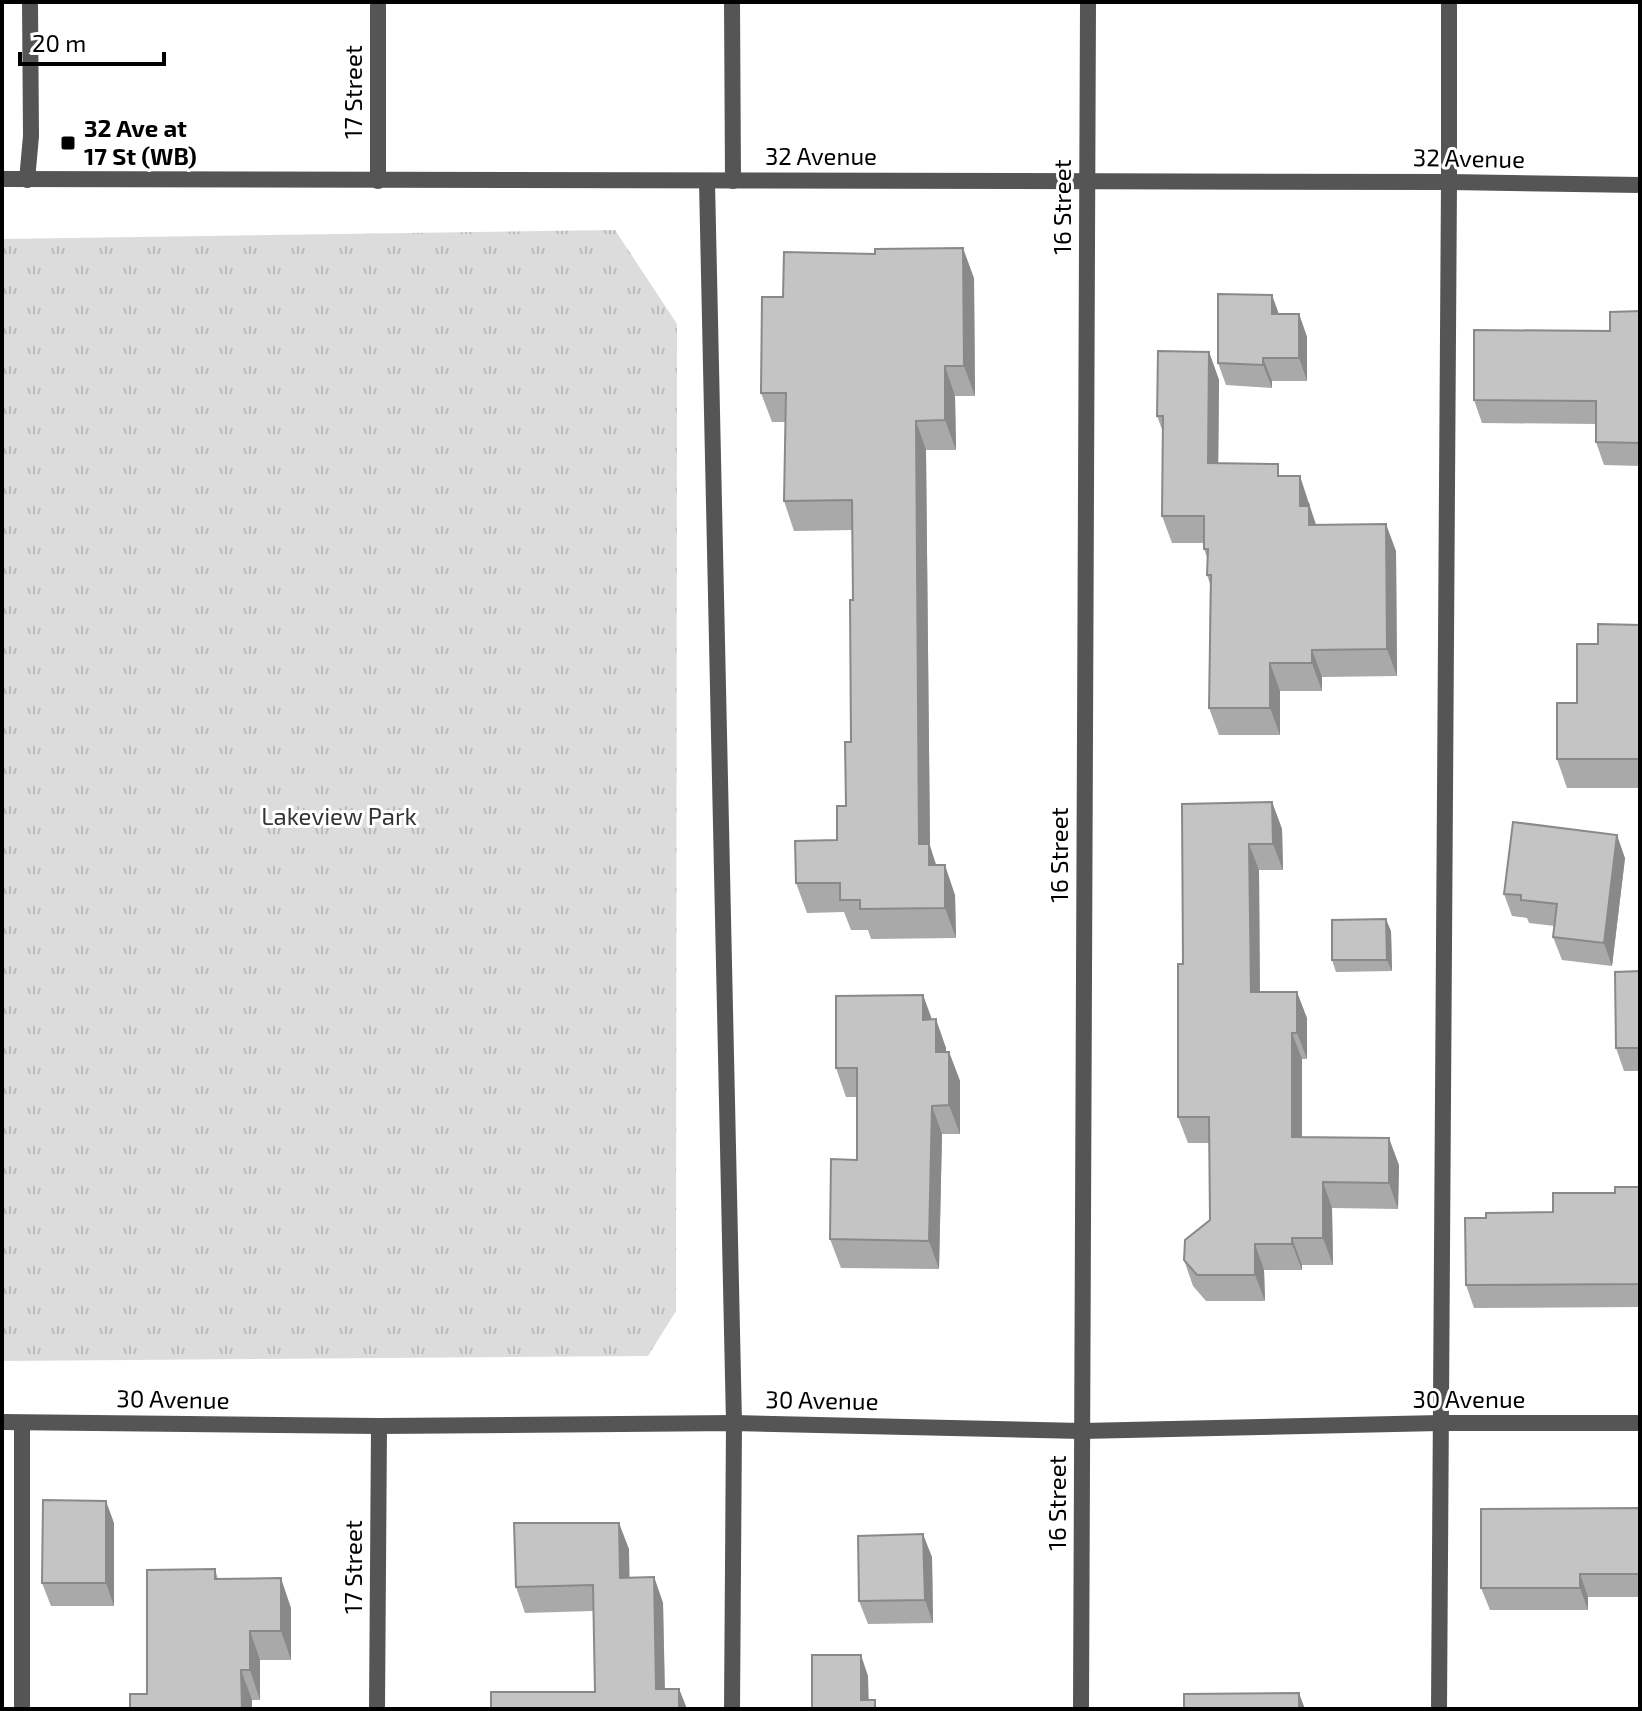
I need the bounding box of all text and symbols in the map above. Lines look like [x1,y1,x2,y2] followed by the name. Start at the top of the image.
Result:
[20,16,164,66] scale bar
[32,28,86,57] text: 20 m
[338,45,367,139] street label: 17 Street
[84,113,197,170] place label: 32 Ave at 17 St (WB)
[59,134,77,152] marker: 32 Ave at 17 St (WB)
[765,141,877,170] street label: 32 Avenue
[1413,142,1525,173] street label: 32 Avenue
[1047,159,1076,255] street label: 16 Street
[261,801,417,830] park label: Lakeview Park
[1044,807,1073,903] street label: 16 Street
[116,1383,230,1414] street label: 30 Avenue
[765,1384,879,1415] street label: 30 Avenue
[1412,1384,1526,1413] street label: 30 Avenue
[1042,1455,1071,1551] street label: 16 Street
[338,1520,367,1614] street label: 17 Street

